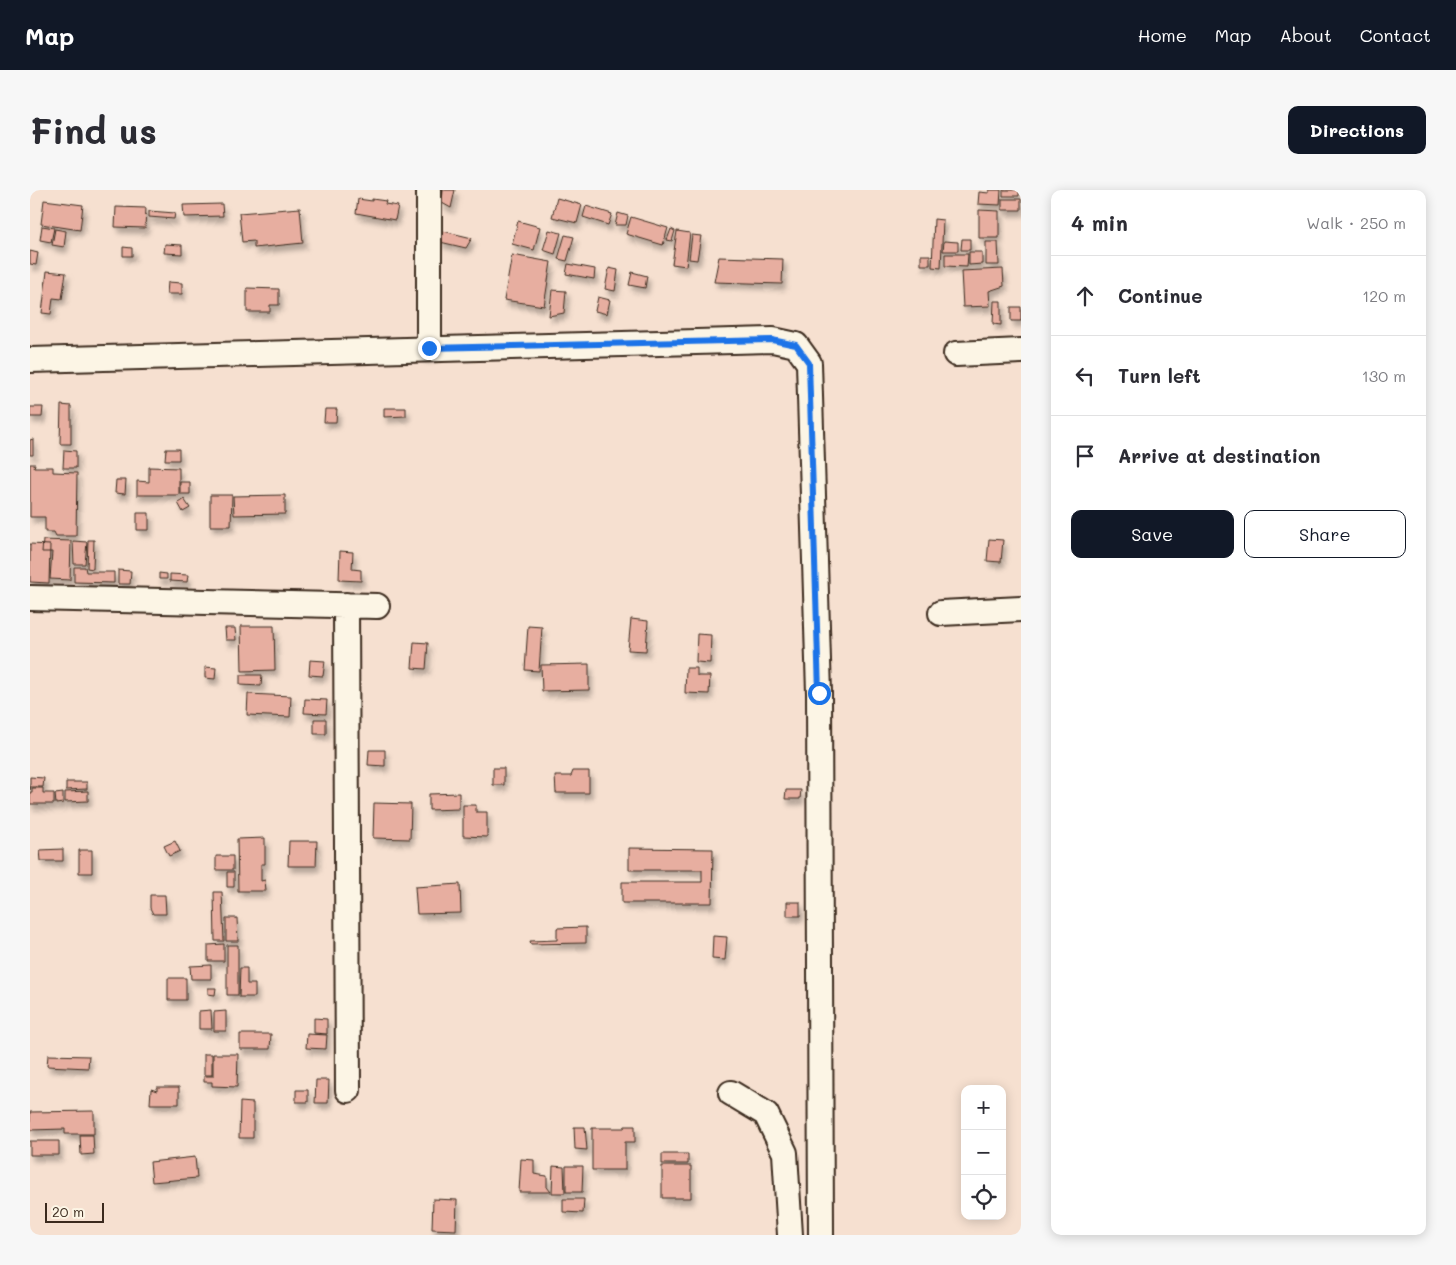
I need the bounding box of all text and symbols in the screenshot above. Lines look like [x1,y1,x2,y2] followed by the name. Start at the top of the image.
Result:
[25,20,74,51] text: Map
[1138,23,1187,47] text: Home
[1215,23,1251,47] text: Map
[1279,23,1332,47] text: About
[1360,23,1431,47] text: Contact
[1288,106,1426,154] button: Directions
[30,107,157,153] text: Find us
[1071,209,1128,236] text: 4 min
[1306,212,1406,233] text: Walk · 250 m
[1071,282,1099,310] icon: ahead
[1118,283,1203,308] text: Continue
[1362,285,1406,306] text: 120 m
[418,337,441,360] route end
[1071,362,1099,390] icon: left
[1118,363,1201,388] text: Turn left
[1362,365,1406,386] text: 130 m
[1071,442,1099,470] icon: arrive
[1118,443,1321,468] text: Arrive at destination
[1071,510,1234,558] button: Save
[1244,510,1406,558] button: Share
[808,682,831,705] route start
[961,1085,1006,1220] map controls
[961,1085,1006,1130] button: +
[961,1130,1006,1175] button: −
[961,1175,1006,1220] button: locate
[45,1200,104,1223] scale bar
[52,1202,84,1221] text: 20 m

